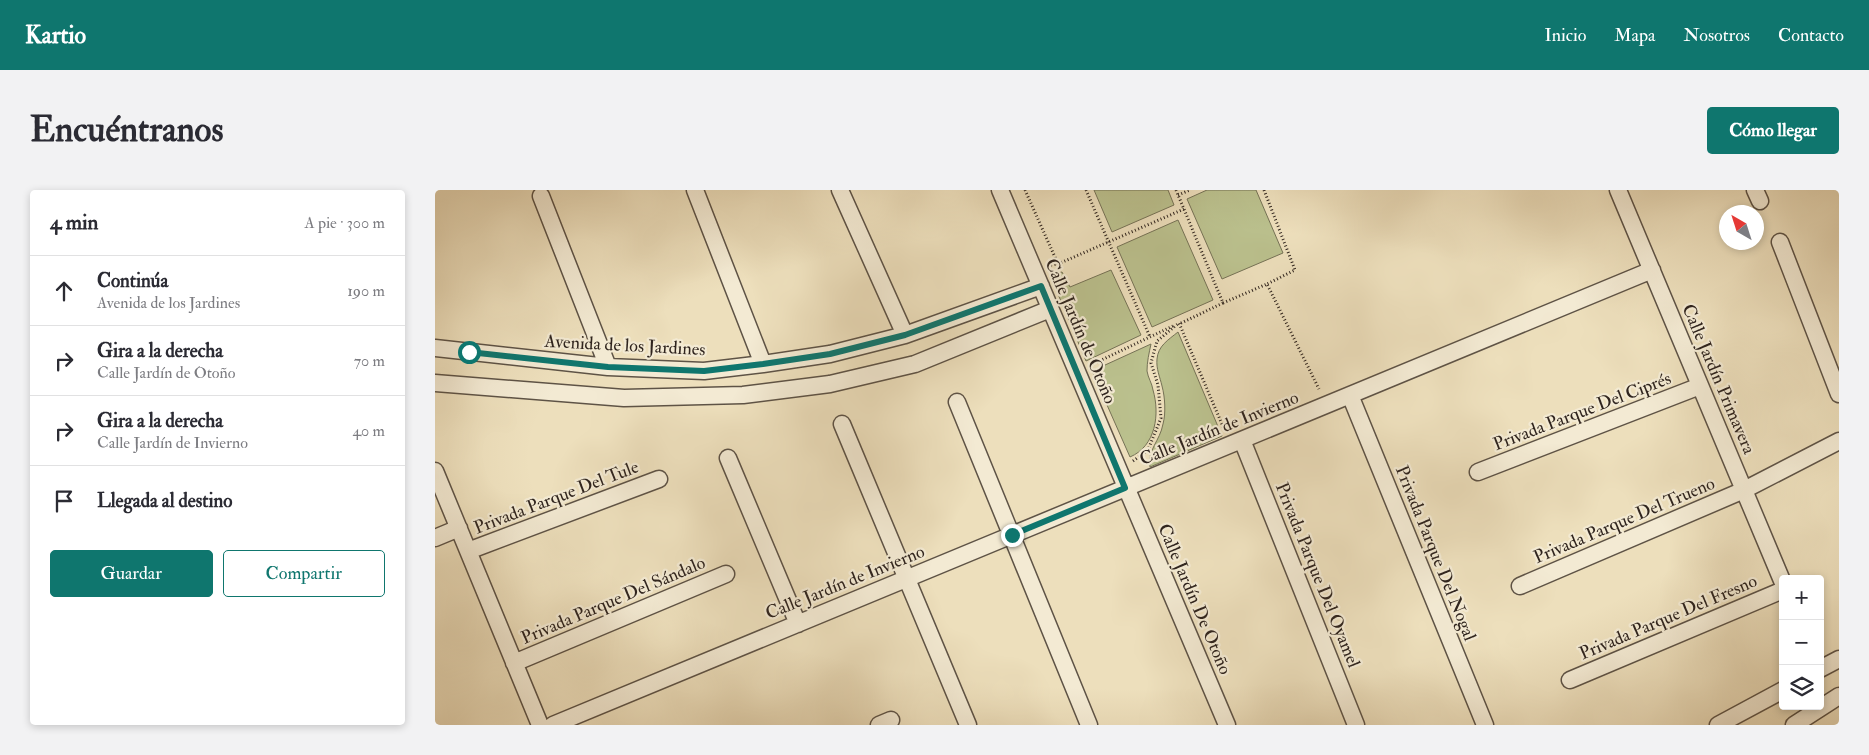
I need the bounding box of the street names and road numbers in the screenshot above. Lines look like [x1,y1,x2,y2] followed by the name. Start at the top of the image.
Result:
[1040,255,1122,408] street label: Calle Jardín de Otoño
[1677,301,1761,458] street label: Calle Jardín Primavera
[543,330,706,361] street label: Avenida de los Jardines
[1490,367,1674,456] street label: Privada Parque Del Ciprés
[1136,386,1302,471] street label: Calle Jardín de Invierno
[471,455,642,539] street label: Privada Parque Del Tule
[1390,462,1481,645] street label: Privada Parque Del Nogal
[1530,472,1719,569] street label: Privada Parque Del Trueno
[1270,479,1365,671] street label: Privada Parque Del Oyamel
[1152,520,1237,678] street label: Calle Jardín De Otoño
[762,540,928,625] street label: Calle Jardín de Invierno
[518,551,709,650] street label: Privada Parque Del Sándalo
[1576,569,1761,665] street label: Privada Parque Del Fresno

